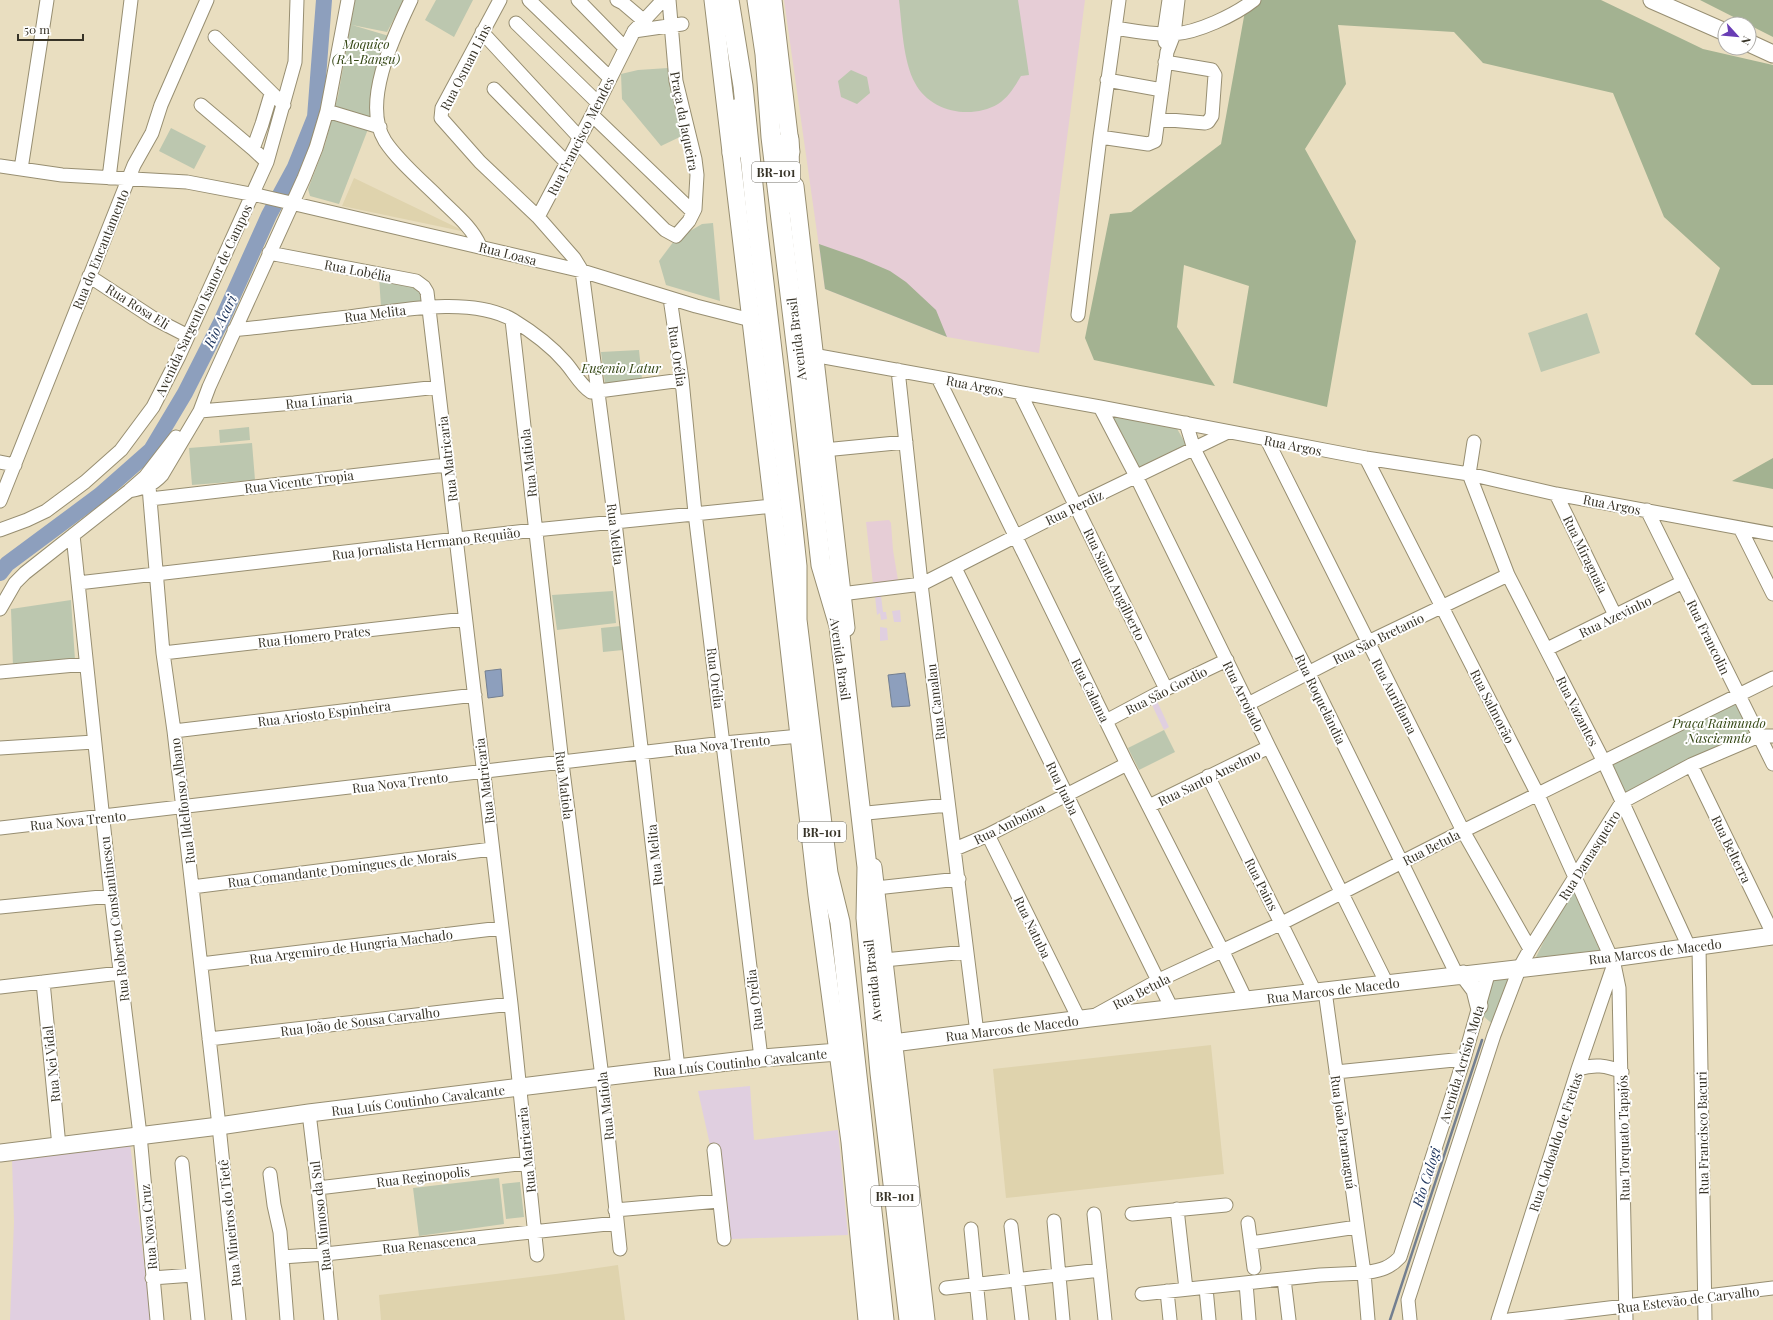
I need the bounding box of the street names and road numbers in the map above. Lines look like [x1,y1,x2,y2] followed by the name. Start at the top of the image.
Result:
[436,21,494,113] street label: Rua Osman Lins
[667,70,703,173] street label: Praça da Jaqueira
[543,74,617,198] street label: Rua Francisco Mendes
[752,162,800,182] road number: BR-101
[68,186,132,312] street label: Rua do Encantamento
[150,201,255,400] street label: Avenida Sargento Isanor de Campos
[477,238,539,269] street label: Rua Loasa
[323,255,394,285] street label: Rua Lobélia
[103,280,173,332] street label: Rua Rosa Eli
[782,296,810,382] street label: Avenida Brasil
[343,301,407,325] street label: Rua Melita
[665,324,691,388] street label: Rua Orélia
[945,371,1006,399] street label: Rua Argos
[285,388,354,412] street label: Rua Linaria
[433,415,461,503] street label: Rua Matricaria
[516,427,540,498] street label: Rua Matiola
[1263,431,1324,459] street label: Rua Argos
[243,466,355,496] street label: Rua Vicente Tropia
[1042,486,1106,528] street label: Rua Perdiz
[1582,490,1643,518] street label: Rua Argos
[604,502,628,566] street label: Rua Melita
[1560,512,1612,596] street label: Rua Miraguaia
[331,523,521,563] street label: Rua Jornalista Hermano Requião
[1080,525,1150,643] street label: Rua Santo Angilberto
[1576,591,1654,641] street label: Rua Azevinho
[1683,597,1735,678] street label: Rua Francolin
[1330,609,1426,667] street label: Rua São Bretanio
[827,616,855,702] street label: Avenida Brasil
[257,622,371,650] street label: Rua Homero Prates
[704,647,728,710] street label: Rua Orélia
[1292,651,1350,747] street label: Rua Roquelândia
[1068,655,1114,725] street label: Rua Calama
[1369,655,1422,737] street label: Rua Auriflama
[1220,658,1268,734] street label: Rua Arrojado
[922,662,948,741] street label: Rua Camalau
[1122,662,1210,718] street label: Rua São Gordio
[1467,666,1519,746] street label: Rua Salmorão
[1553,673,1603,749] street label: Rua Vazantes
[257,696,392,730] street label: Rua Ariosto Espinheira
[673,730,771,758] street label: Rua Nova Trento
[166,737,198,865] street label: Rua Ildelfonso Albano
[470,737,498,825] street label: Rua Matricaria
[1155,745,1263,809] street label: Rua Santo Anselmo
[552,750,578,821] street label: Rua Matiola
[1043,758,1083,818] street label: Rua Juaba
[351,768,449,796] street label: Rua Nova Trento
[971,798,1048,848] street label: Rua Amboina
[29,806,127,834] street label: Rua Nova Trento
[1554,807,1624,903] street label: Rua Damasqueiro
[1708,812,1756,886] street label: Rua Belterra
[798,822,846,842] road number: BR-101
[642,823,666,887] street label: Rua Melita
[1399,825,1463,869] street label: Rua Betula
[95,835,133,1003] street label: Rua Roberto Constantinescu
[227,845,458,890] street label: Rua Comandante Domingues de Morais
[1242,855,1283,913] street label: Rua Pains
[1011,893,1056,961] street label: Rua Natuba
[248,925,454,967] street label: Rua Argemiro de Hungria Machado
[1587,934,1723,968] street label: Rua Marcos de Macedo
[859,938,885,1024] street label: Avenida Brasil
[742,968,766,1031] street label: Rua Orélia
[1109,969,1173,1013] street label: Rua Betula
[1265,973,1401,1007] street label: Rua Marcos de Macedo
[1435,1002,1487,1126] street label: Avenida Acrísio Mota
[279,1003,441,1039] street label: Rua João de Sousa Carvalho
[944,1011,1080,1045] street label: Rua Marcos de Macedo
[38,1025,63,1103] street label: Rua Nei Vidal
[652,1044,828,1080] street label: Rua Luís Coutinho Cavalcante
[593,1070,617,1141] street label: Rua Matiola
[1524,1070,1586,1214] street label: Rua Clodoaldo de Freitas
[1692,1071,1712,1195] street label: Rua Francisco Bacuri
[1328,1074,1360,1191] street label: Rua João Paranaguá
[1613,1075,1633,1201] street label: Rua Torquato Tapajós
[330,1081,506,1119] street label: Rua Luís Coutinho Cavalcante
[513,1106,539,1194] street label: Rua Matricaria
[214,1158,244,1287] street label: Rua Mineiros do Tietê
[306,1160,334,1272] street label: Rua Mimoso da Sul
[375,1162,471,1190] street label: Rua Reginopolis
[136,1184,160,1270] street label: Rua Nova Cruz
[871,1186,919,1206] road number: BR-101
[381,1230,477,1256] street label: Rua Renascenca
[1616,1282,1760,1316] street label: Rua Estevão de Carvalho

